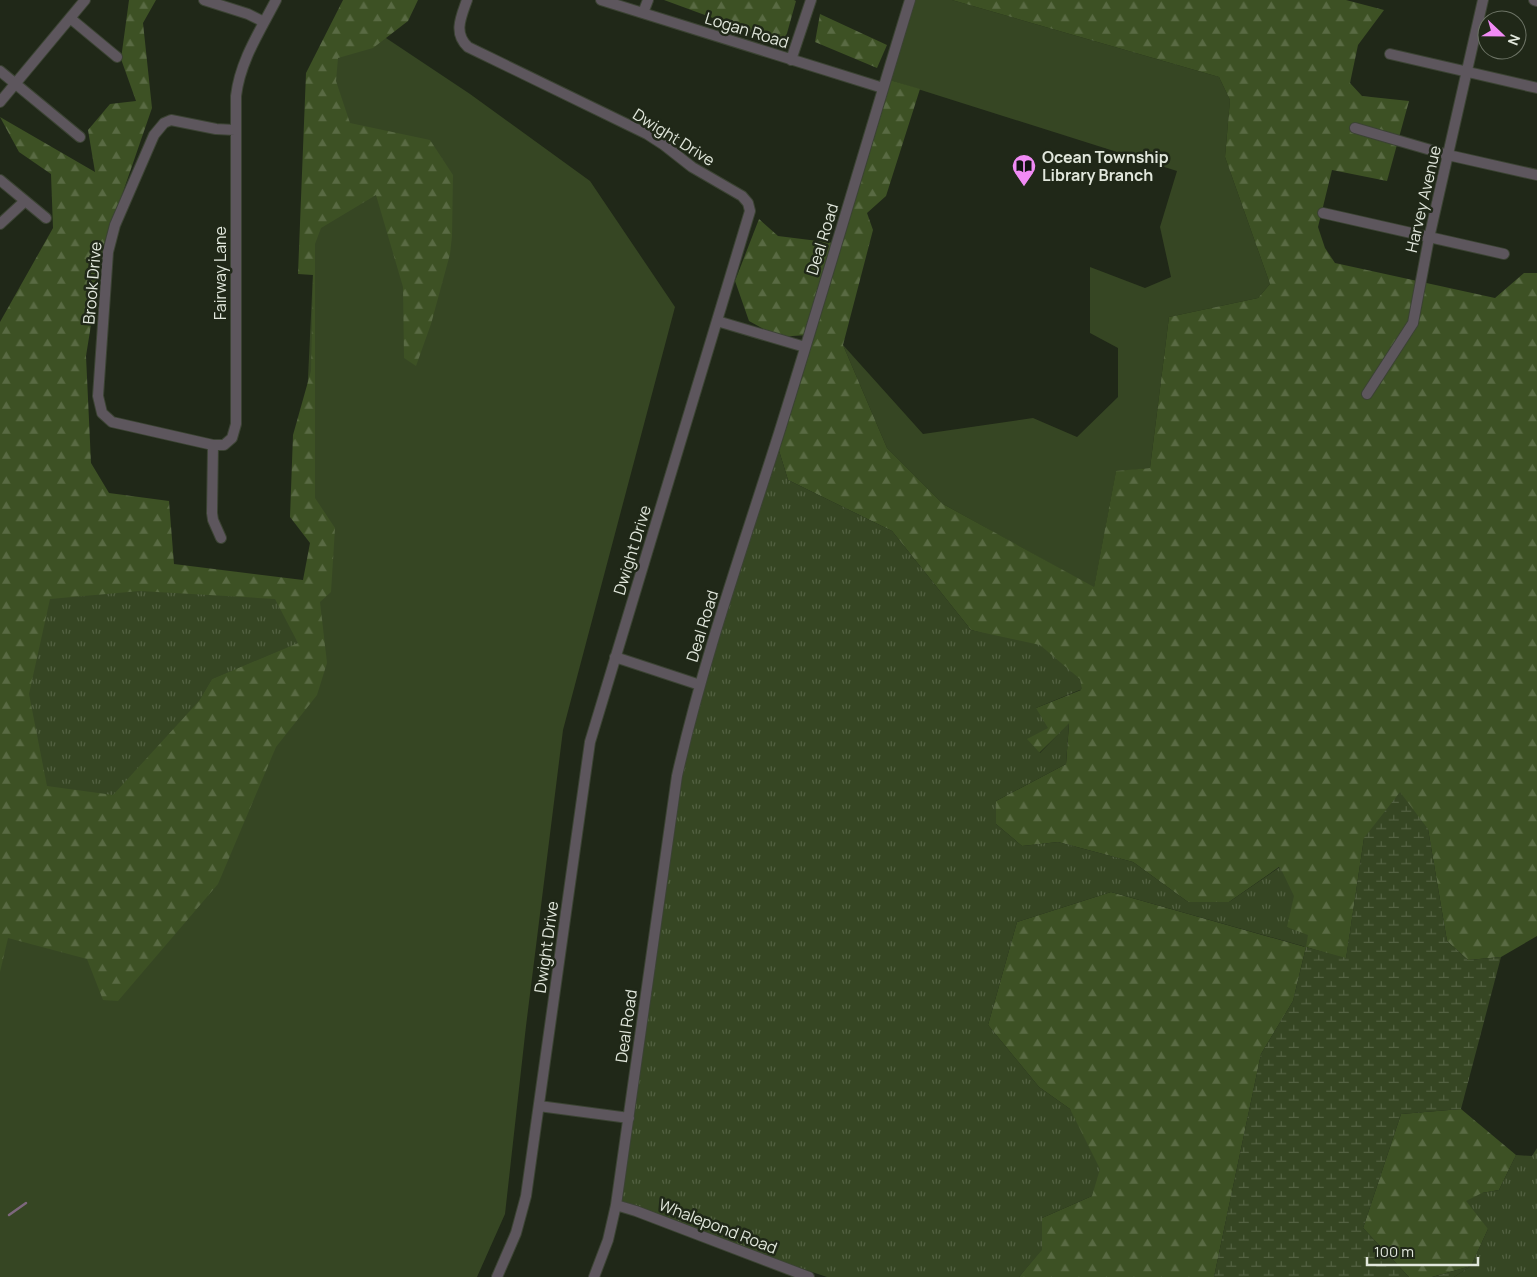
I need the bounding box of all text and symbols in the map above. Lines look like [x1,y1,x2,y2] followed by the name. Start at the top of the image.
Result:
[702,7,792,53] street label: Logan Road
[1477,10,1527,60] north arrow
[1504,32,1525,48] text: N
[629,103,719,171] street label: Dwight Drive
[1400,143,1446,255] street label: Harvey Avenue
[1042,146,1169,186] place label: Ocean Township Library Branch
[1011,153,1037,187] library icon: Ocean Township Library Branch
[801,201,843,277] street label: Deal Road
[209,226,231,320] street label: Fairway Lane
[77,241,107,325] street label: Brook Drive
[608,502,656,598] street label: Dwight Drive
[681,588,723,664] street label: Deal Road
[529,900,563,994] street label: Dwight Drive
[610,988,642,1064] street label: Deal Road
[656,1193,780,1259] street label: Whalepond Road
[1367,1234,1478,1266] scale bar
[1374,1241,1414,1262] text: 100 m

